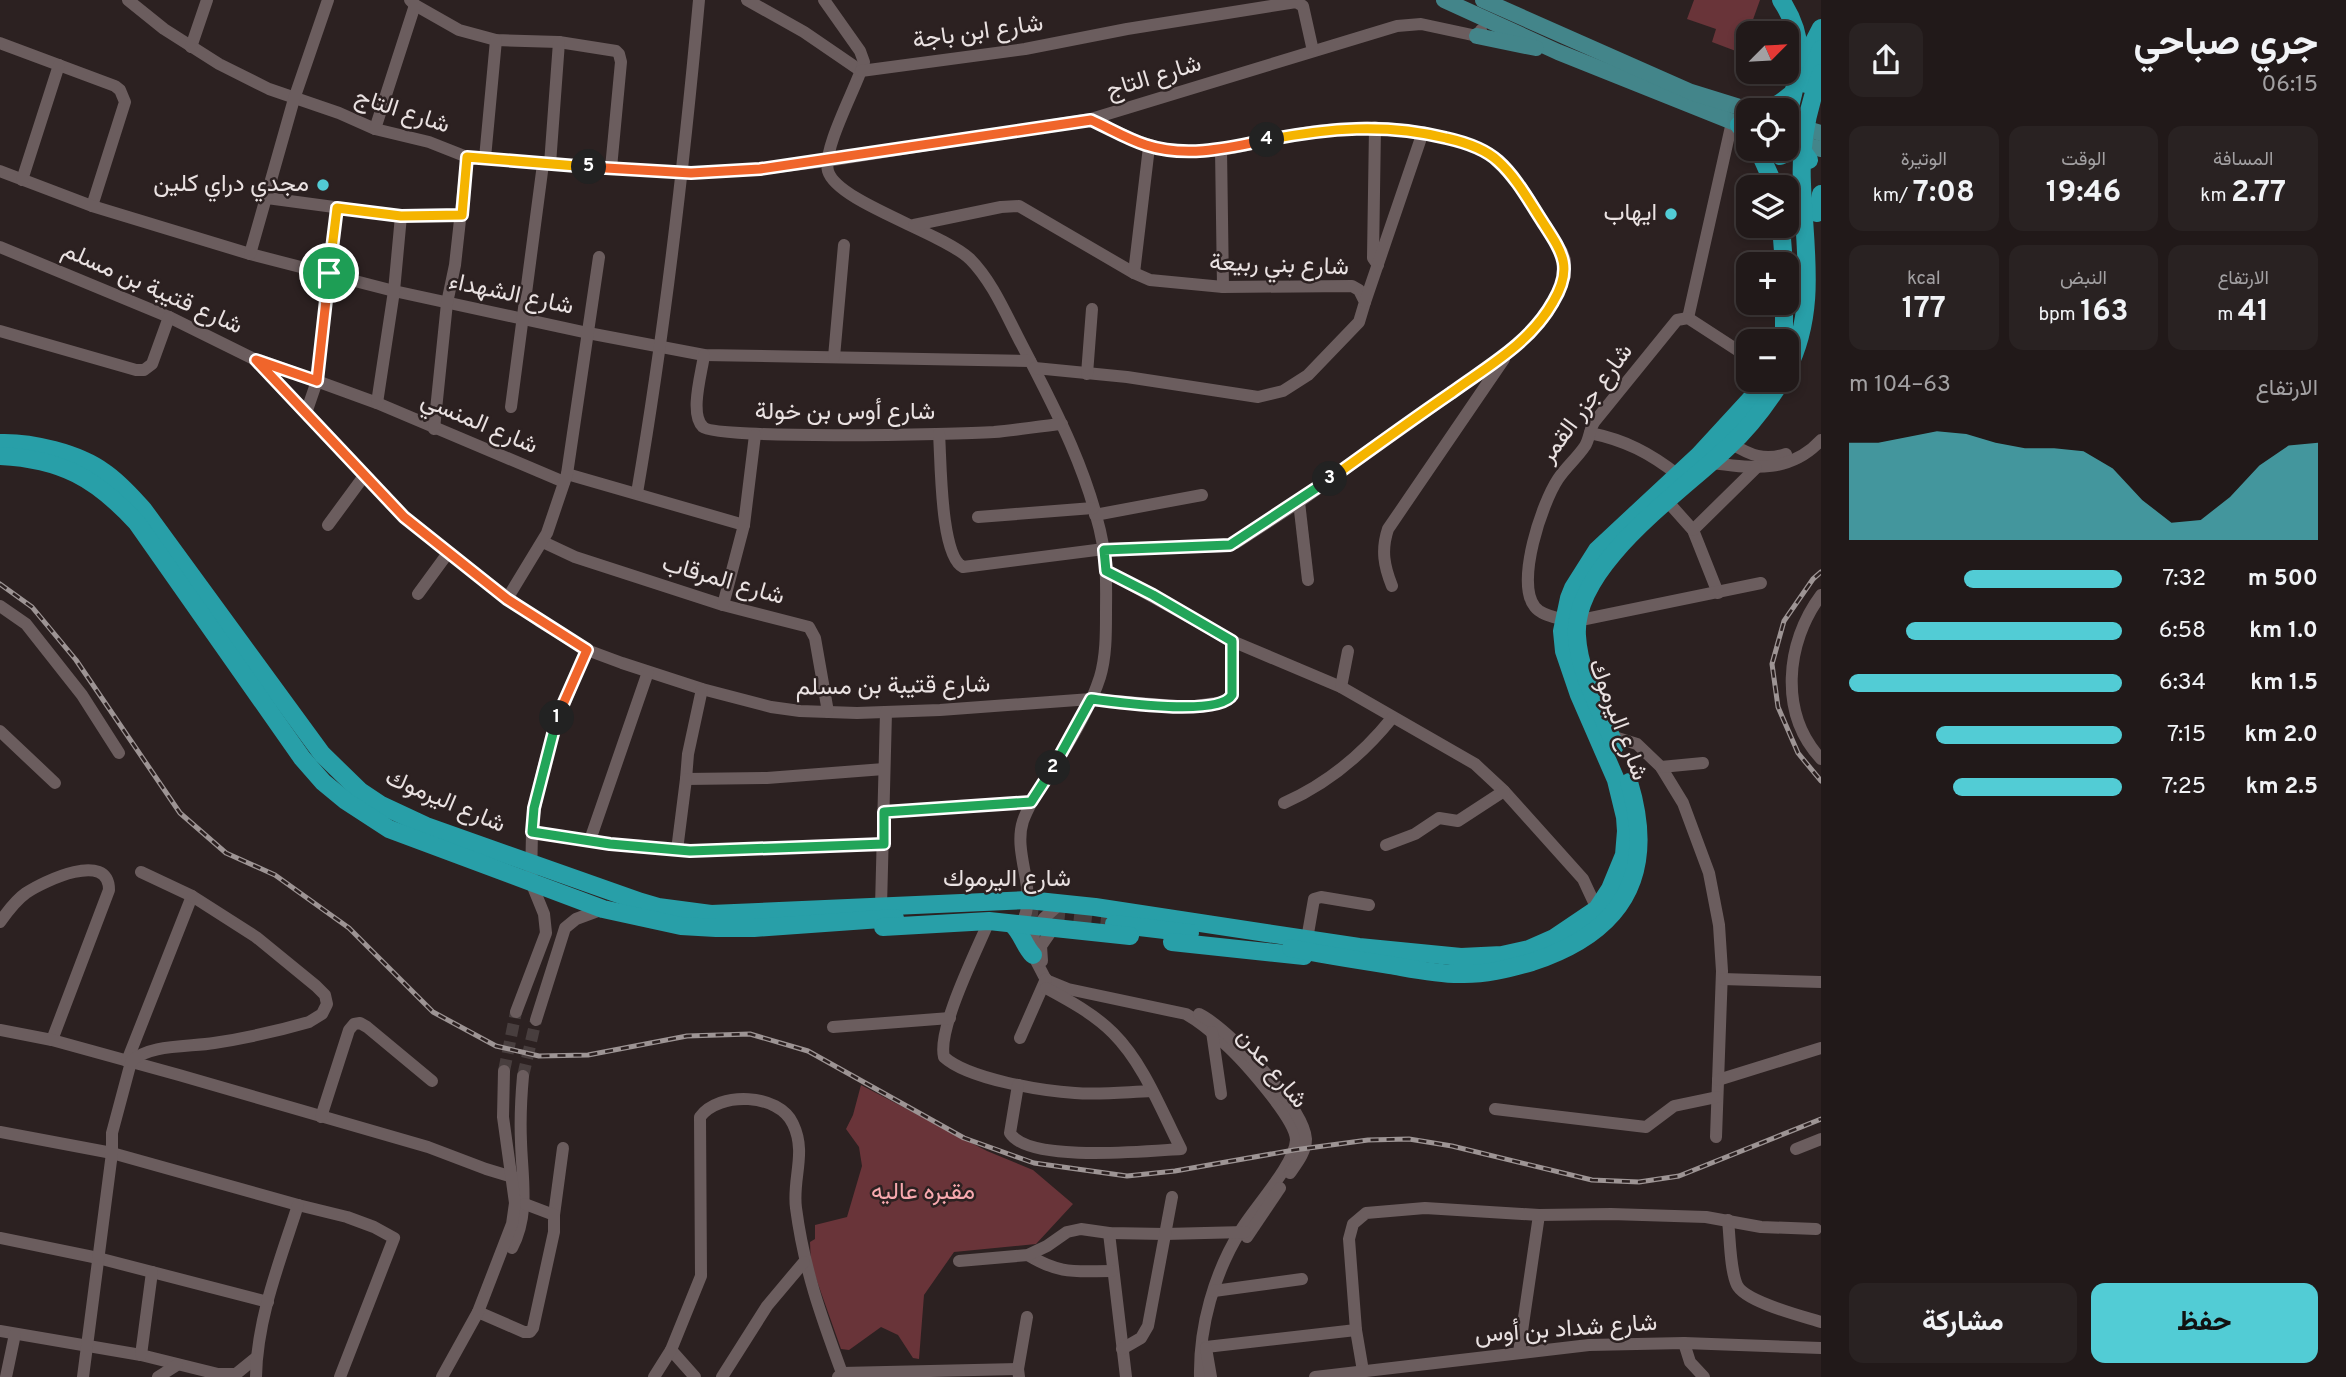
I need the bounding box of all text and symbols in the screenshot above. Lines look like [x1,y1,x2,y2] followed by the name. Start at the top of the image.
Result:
[911,9,1045,57] street label: شارع ابن باجة
[2134,20,2318,69] text: جري صباحي
[1736,21,1799,84] north arrow
[1736,21,1799,392] map controls
[1849,23,1923,97] button: share
[1103,49,1205,107] street label: شارع التاج
[2261,71,2318,100] text: 06:15
[351,83,453,141] street label: شارع التاج
[1736,98,1799,161] button: locate
[1250,122,1284,158] pin: 4
[1260,127,1273,151] text: 4
[1901,148,1947,172] text: الوتيرة
[2061,148,2106,172] text: الوقت
[2213,148,2273,172] text: المسافة
[572,150,606,184] pin: 5
[583,154,594,178] text: 5
[153,170,309,202] place label: مجدي دراي كلين
[1736,175,1799,238] button: layers
[1913,175,1975,212] text: 7:08
[2046,175,2121,212] text: 19:46
[2231,175,2286,212] text: 2.77
[315,177,331,193] marker: مجدي دراي كلين
[1873,184,1913,208] text: /km
[2200,184,2231,208] text: km
[1603,199,1657,229] place label: ايهاب
[1663,206,1679,222] marker: ايهاب
[57,236,247,342] street label: شارع قتيبة بن مسلم
[299,243,359,303] pin
[1209,249,1349,285] street label: شارع بني ربيعة
[1736,252,1799,315] button: +
[310,254,348,292] icon: arrive
[446,267,576,323] street label: شارع الشهداء
[1907,267,1941,291] text: kcal
[2060,267,2107,291] text: النبض
[2217,267,2269,291] text: الارتفاع
[1902,291,1946,328] text: 177
[2080,294,2129,331] text: 163
[2238,294,2269,331] text: 41
[2038,303,2080,327] text: bpm
[2217,303,2238,327] text: m
[1736,329,1799,392] button: −
[1533,338,1640,470] street label: شارع جزر القمر
[1849,371,1951,400] text: 63–104 m
[2256,375,2318,404] text: الارتفاع
[415,386,542,464] street label: شارع المنسي
[755,397,935,428] street label: شارع أوس بن خولة
[1312,462,1348,496] pin: 3
[1324,466,1335,490] text: 3
[658,549,788,613] street label: شارع المرقاب
[2162,565,2206,594] text: 7:32
[2248,565,2318,594] text: 500 m
[2159,617,2206,646] text: 6:58
[2249,617,2318,646] text: 1.0 km
[1580,655,1654,785] street label: شارع اليرموك
[2159,669,2206,698] text: 6:34
[2250,669,2318,698] text: 1.5 km
[795,670,991,704] street label: شارع قتيبة بن مسلم
[540,700,574,736] pin: 1
[553,705,560,729] text: 1
[2167,721,2206,750] text: 7:15
[2244,721,2318,750] text: 2.0 km
[1036,750,1070,786] pin: 2
[1047,755,1058,779] text: 2
[380,763,510,841] street label: شارع اليرموك
[2161,773,2206,802] text: 7:25
[2245,773,2318,802] text: 2.5 km
[943,865,1071,895] street label: شارع اليرموك
[1229,1023,1313,1115] street label: شارع عدن
[871,1178,975,1208] park label: مقبره عاليه
[1849,1283,2077,1363] button: مشاركة
[2091,1283,2318,1363] button: حفظ
[1474,1308,1658,1351] street label: شارع شداد بن أوس

